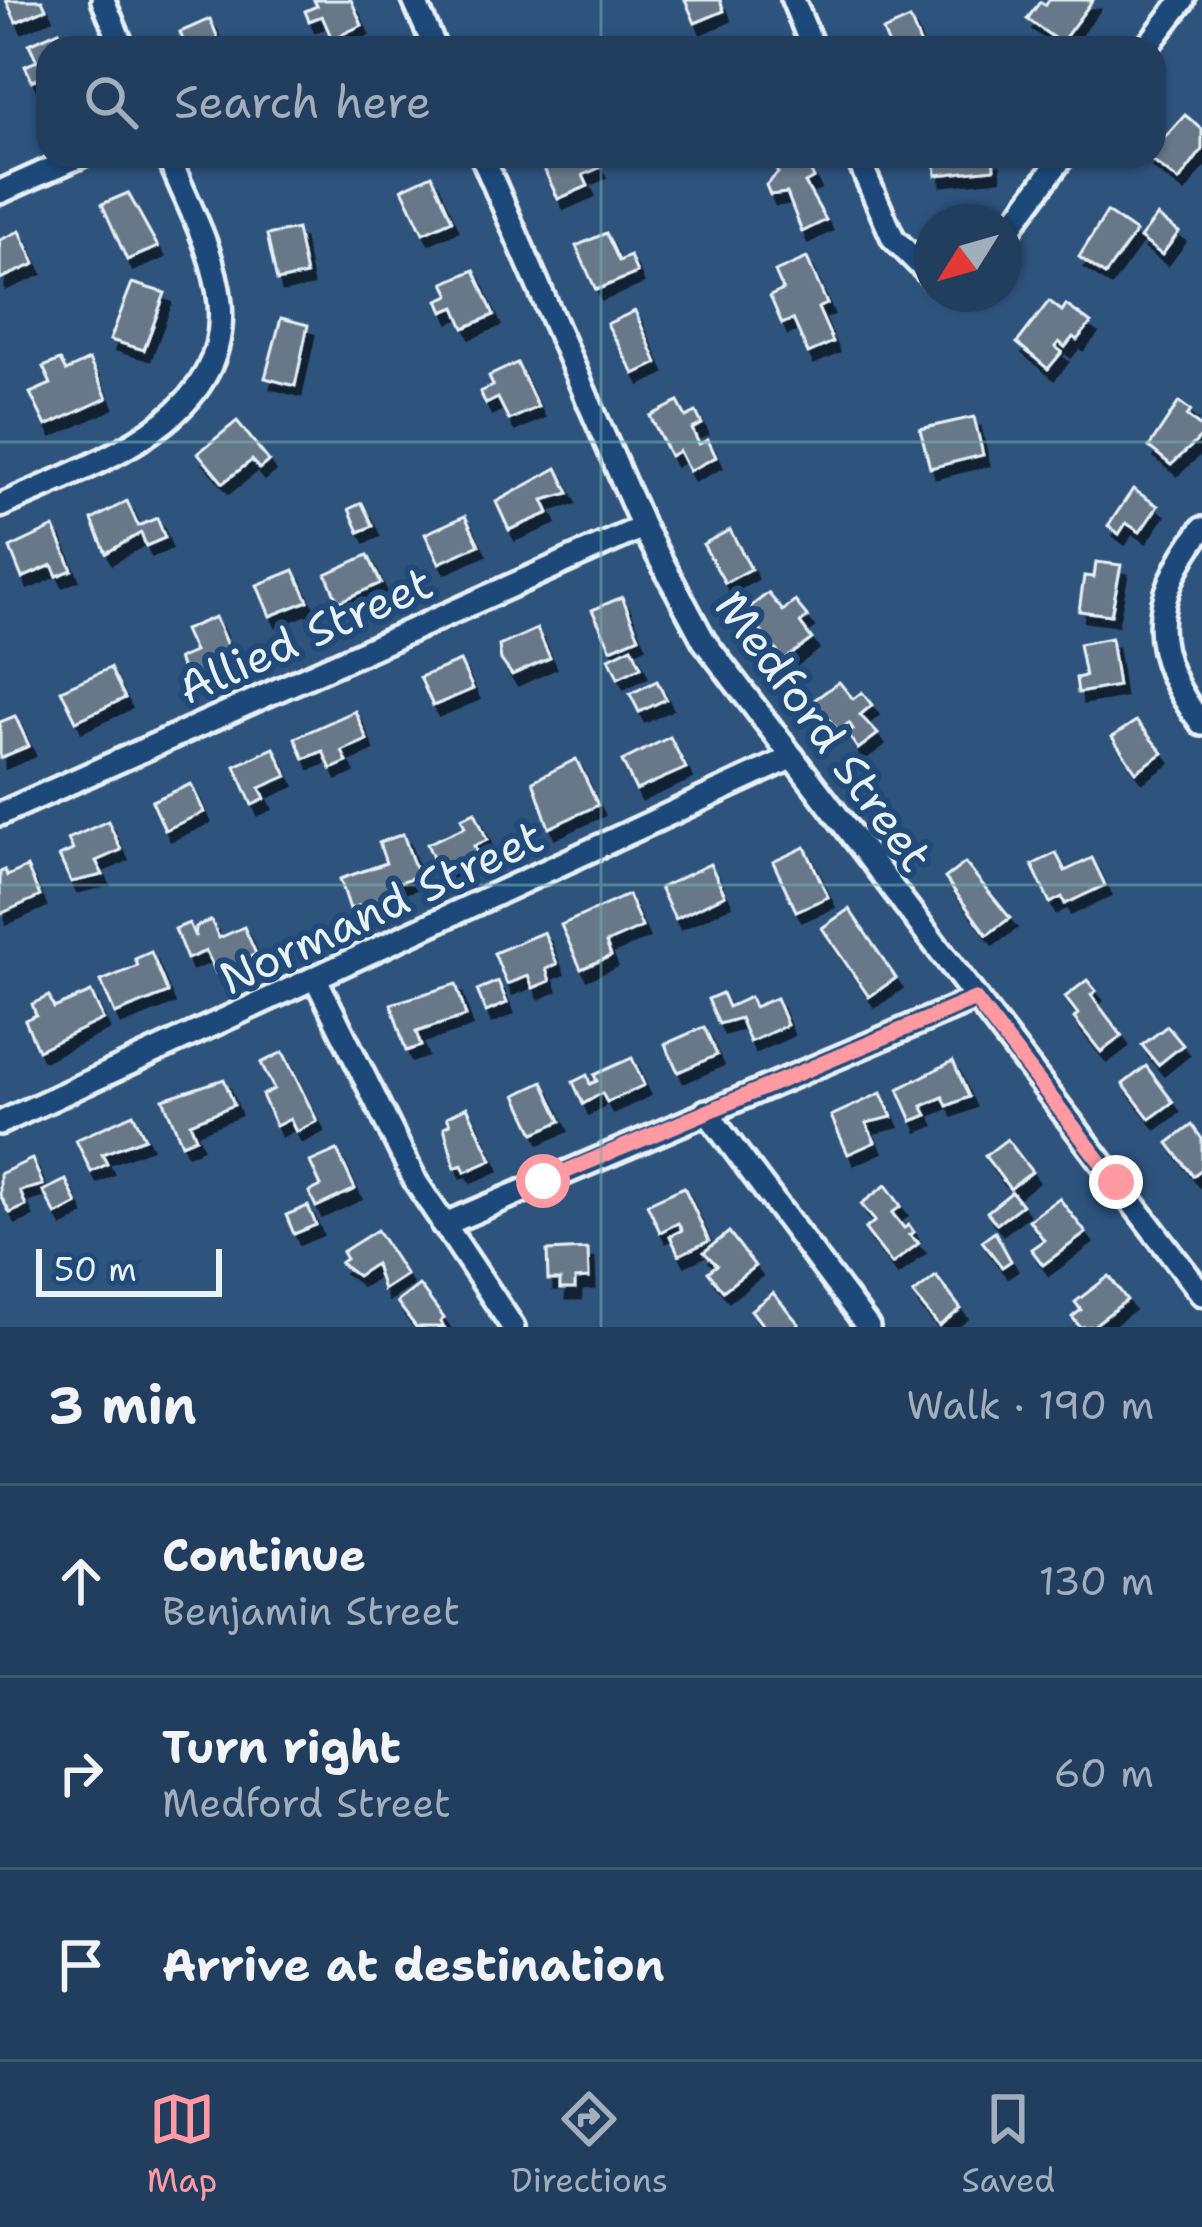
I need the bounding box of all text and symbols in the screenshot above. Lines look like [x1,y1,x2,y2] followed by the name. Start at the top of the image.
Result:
[36,36,1166,168] search box
[78,69,144,135] icon: search
[174,72,431,132] text: Search here
[914,204,1022,312] north arrow
[168,552,442,718] street label: Allied Street
[702,579,946,883] street label: Medford Street
[209,806,553,1008] street label: Normand Street
[516,1154,570,1208] route start
[1089,1155,1143,1209] route end
[36,1243,222,1296] scale bar
[54,1247,137,1292] text: 50 m
[48,1371,197,1439] text: 3 min
[907,1379,1154,1431] text: Walk · 190 m
[162,1525,366,1585] text: Continue
[48,1548,114,1614] icon: ahead
[1039,1555,1154,1607] text: 130 m
[162,1585,460,1637] text: Benjamin Street
[162,1717,401,1777] text: Turn right
[48,1740,114,1806] icon: right
[1054,1747,1154,1799] text: 60 m
[162,1777,451,1829] text: Medford Street
[48,1932,114,1998] icon: arrive
[162,1935,665,1995] text: Arrive at destination
[147,2086,217,2203] tab: Map
[511,2086,668,2203] tab: Directions
[962,2086,1055,2203] tab: Saved

